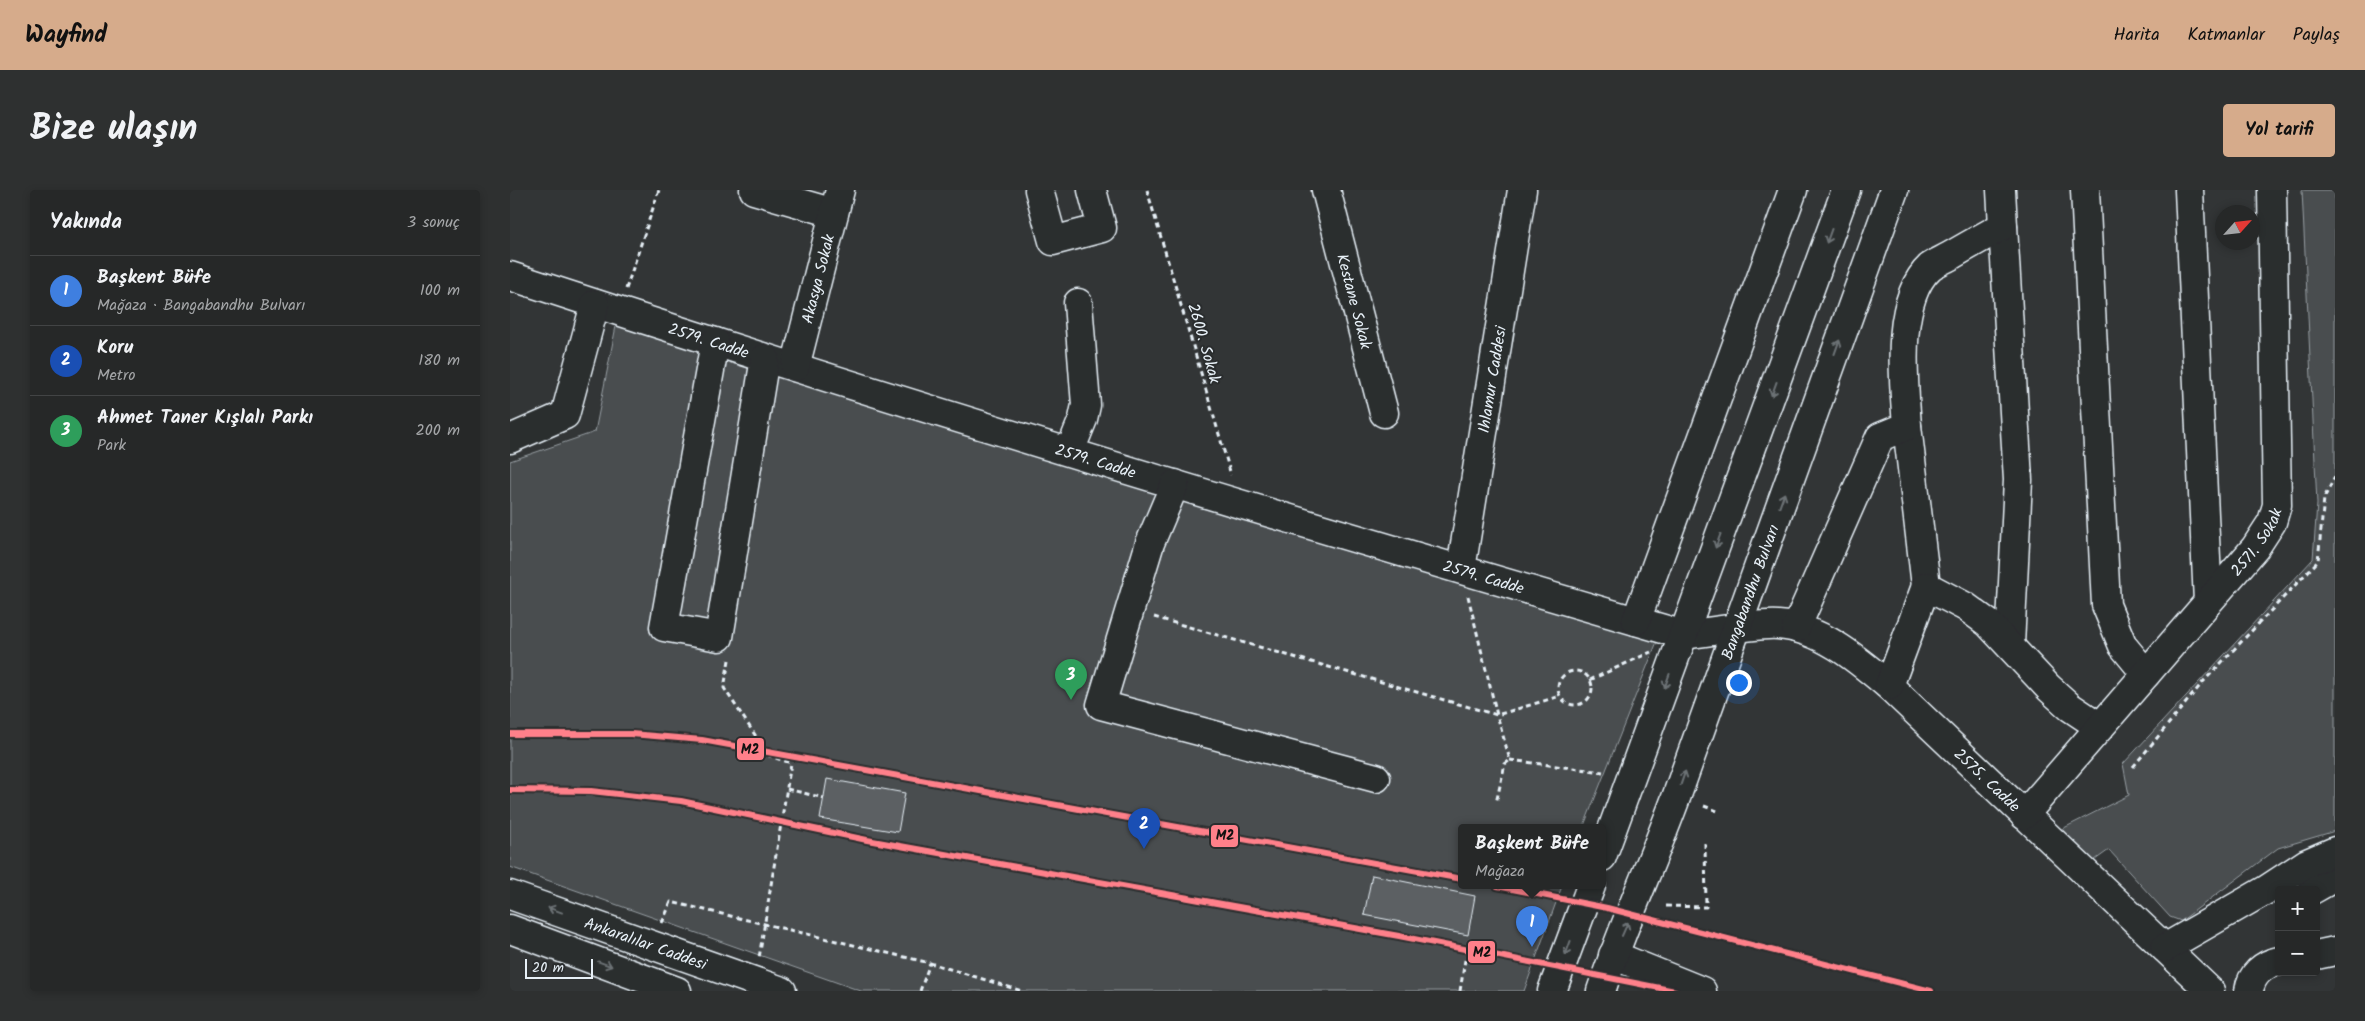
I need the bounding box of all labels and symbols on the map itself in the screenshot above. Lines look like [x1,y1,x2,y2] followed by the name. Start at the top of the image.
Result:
[2215,205,2260,250] north arrow
[1824,228,1833,243] one-way arrow
[796,231,842,327] street label: Akasya Sokak
[1329,251,1378,353] street label: Kestane Sokak
[1180,300,1227,387] street label: 2600. Sokak
[665,317,752,366] street label: 2579. Cadde
[1472,323,1514,435] street label: Ihlamur Caddesi
[1833,340,1842,355] one-way arrow
[1769,380,1778,396] one-way arrow
[1052,438,1139,486] street label: 2579. Cadde
[1778,493,1787,508] one-way arrow
[2225,505,2290,582] street label: 2571. Sokak
[1715,521,1787,663] street label: Bangabandhu Bulvarı
[1713,533,1722,549] one-way arrow
[1440,554,1527,602] street label: 2579. Cadde
[1055,659,1087,700] pin: 3
[1726,670,1752,696] your location
[1662,673,1671,688] one-way arrow
[736,737,765,761] line badge: M2
[741,739,759,761] text: M2
[1947,743,2026,819] street label: 2575. Cadde
[1679,770,1688,786] one-way arrow
[1128,808,1160,849] pin: 2
[1210,824,1239,848] line badge: M2
[1216,825,1234,847] text: M2
[547,905,563,914] one-way arrow
[1516,906,1548,947] pin: 1
[581,911,711,978] street label: Ankaralılar Caddesi
[1620,922,1630,937] one-way arrow
[1467,940,1496,964] line badge: M2
[1563,940,1572,955] one-way arrow
[1473,942,1491,964] text: M2
[525,956,592,979] scale bar
[597,960,612,969] one-way arrow

